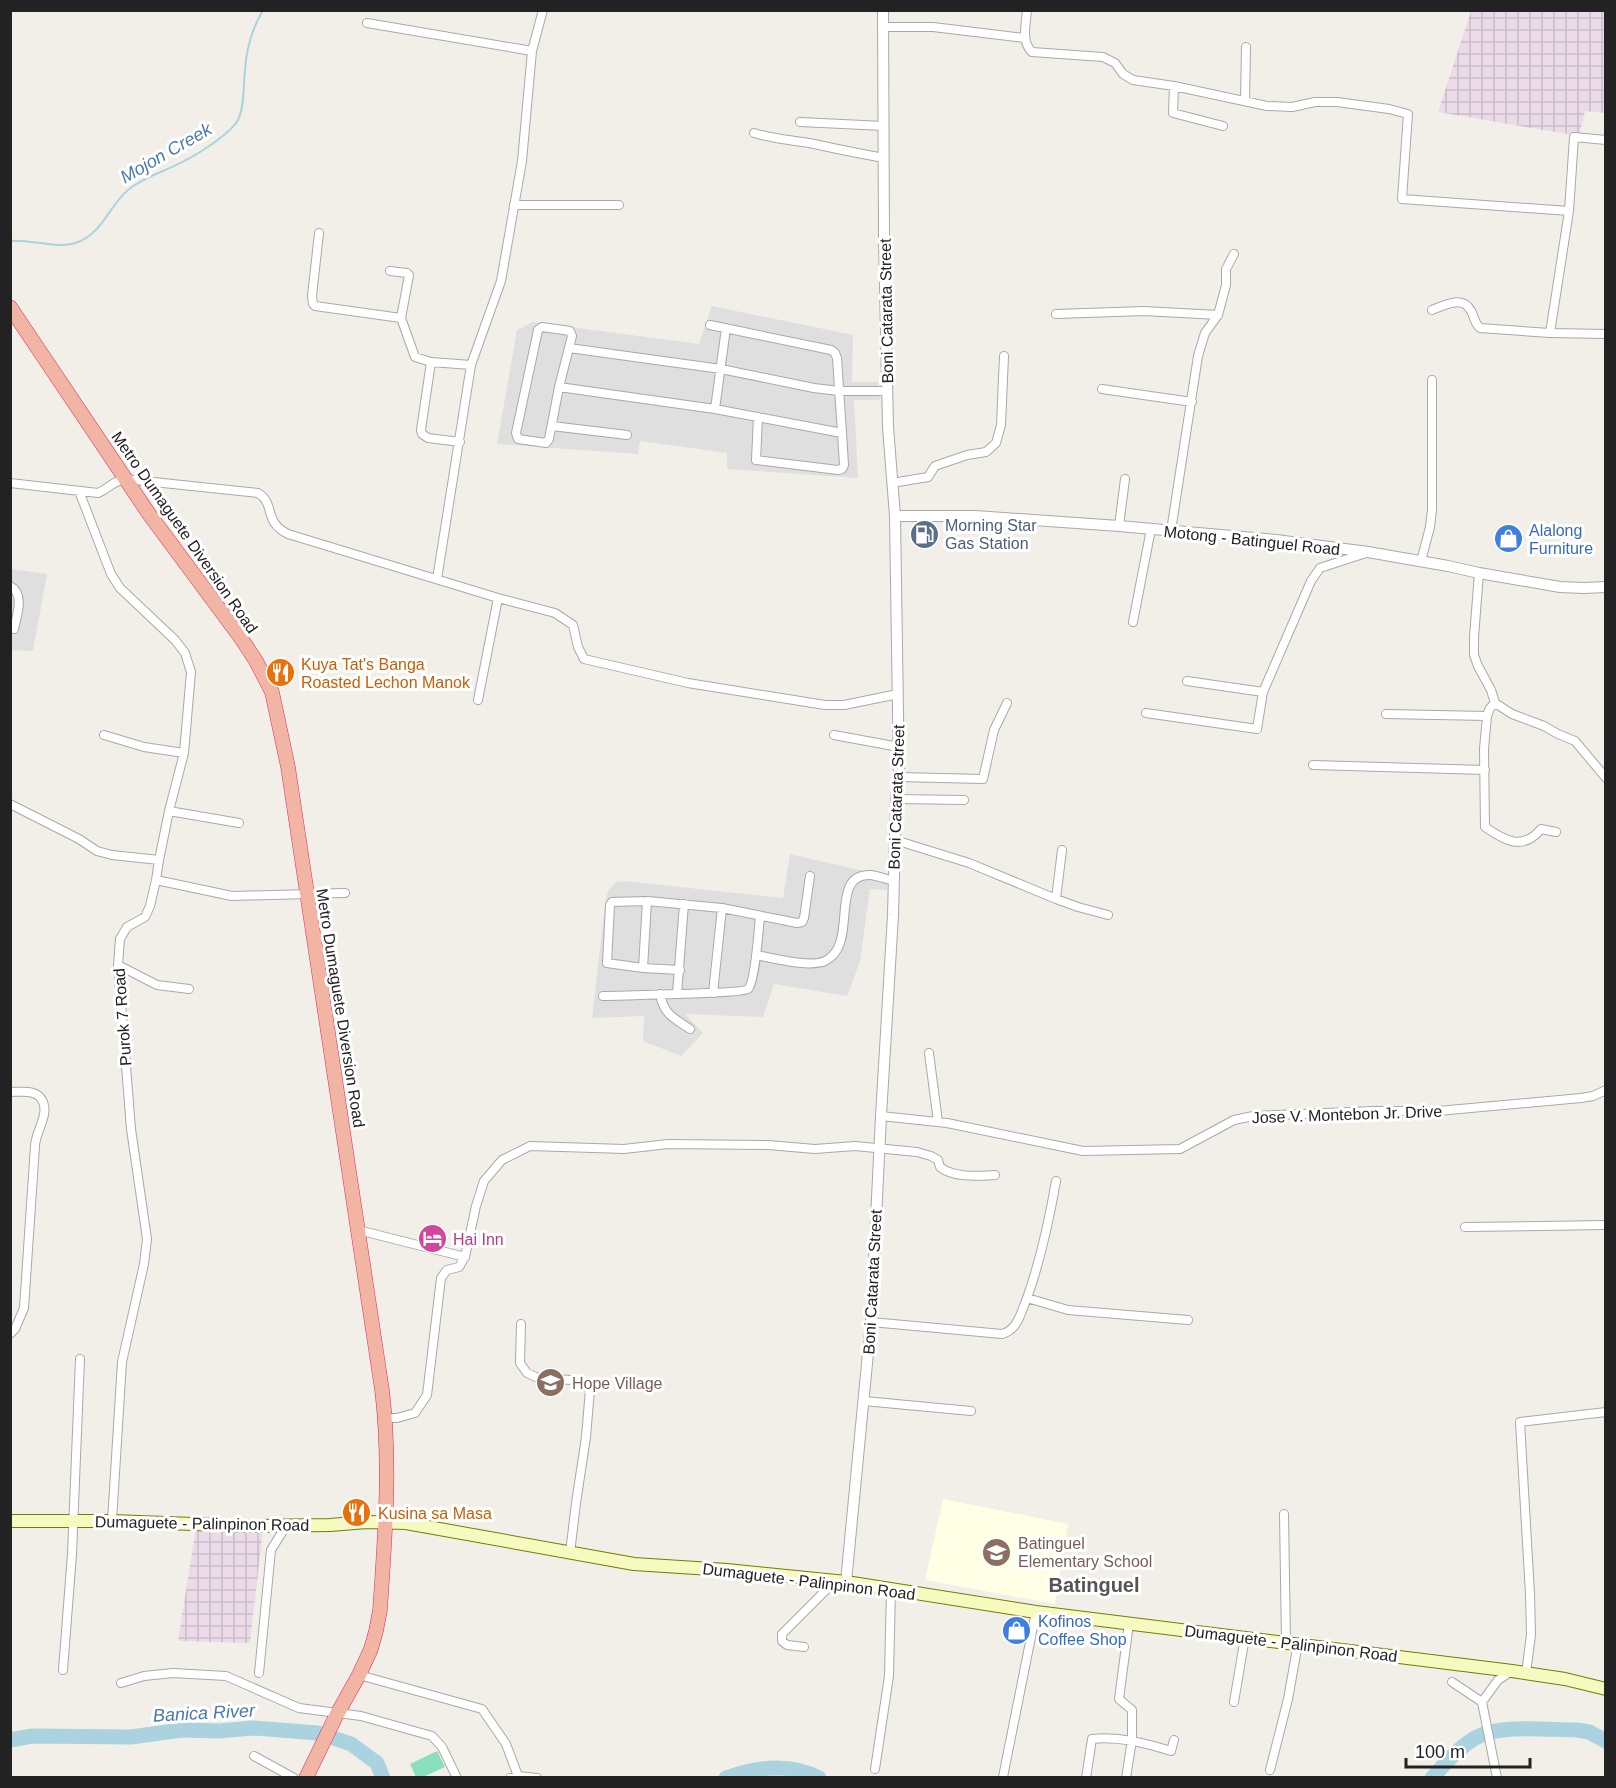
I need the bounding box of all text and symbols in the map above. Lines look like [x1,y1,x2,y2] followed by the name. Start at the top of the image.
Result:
[117,118,216,187] water label: Mojon Creek
[877,238,896,384] street label: Boni Catarata Street
[108,428,261,636] street label: Metro Dumaguete Diversion Road
[945,517,1037,552] place label: Morning Star Gas Station
[908,518,940,550] fuel station icon: Morning Star Gas Station
[1529,522,1593,557] place label: Alalong Furniture
[1163,523,1341,558] street label: Motong - Batinguel Road
[1492,523,1524,555] shop icon: Alalong Furniture
[301,656,471,691] place label: Kuya Tat's Banga Roasted Lechon Manok
[264,657,296,689] restaurant icon: Kuya Tat's Banga Roasted Lechon Manok
[885,724,908,870] street label: Boni Catarata Street
[313,887,368,1129] street label: Metro Dumaguete Diversion Road
[111,968,134,1066] street label: Purok 7 Road
[1251,1103,1443,1126] street label: Jose V. Montebon Jr. Drive
[860,1209,885,1355] street label: Boni Catarata Street
[416,1223,448,1255] hotel icon: Hai Inn
[453,1231,504,1248] place label: Hai Inn
[535,1367,567,1399] school or university icon: Hope Village
[572,1375,663,1392] place label: Hope Village
[341,1497,373,1529] restaurant icon: Kusina sa Masa
[378,1505,492,1522] place label: Kusina sa Masa
[95,1513,309,1534] street label: Dumaguete - Palinpinon Road
[1018,1535,1152,1570] place label: Batinguel Elementary School
[981,1536,1013,1568] school or university icon: Batinguel Elementary School
[702,1560,916,1603] street label: Dumaguete - Palinpinon Road
[1048,1574,1140,1596] district label: Batinguel
[1038,1613,1127,1648] place label: Kofinos Coffee Shop
[1001,1614,1033,1646] shop icon: Kofinos Coffee Shop
[1184,1622,1398,1665] street label: Dumaguete - Palinpinon Road
[153,1700,256,1726] water label: Banica River
[1406,1731,1530,1769] scale bar
[1415,1742,1465,1762] text: 100 m

